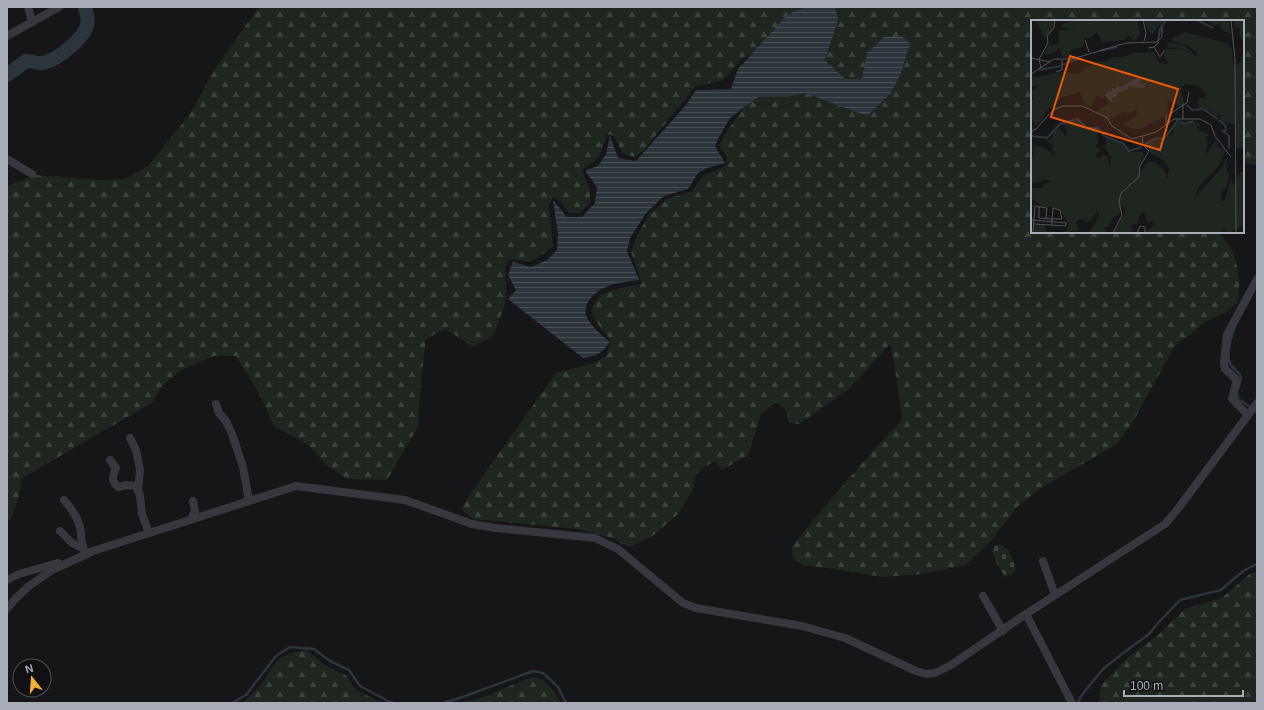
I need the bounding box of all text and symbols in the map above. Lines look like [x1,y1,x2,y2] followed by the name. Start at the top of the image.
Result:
[1031,20,1244,233] inset map
[12,658,52,698] north arrow
[24,662,35,675] text: N
[1124,672,1243,698] scale bar
[1130,679,1163,693] text: 100 m

